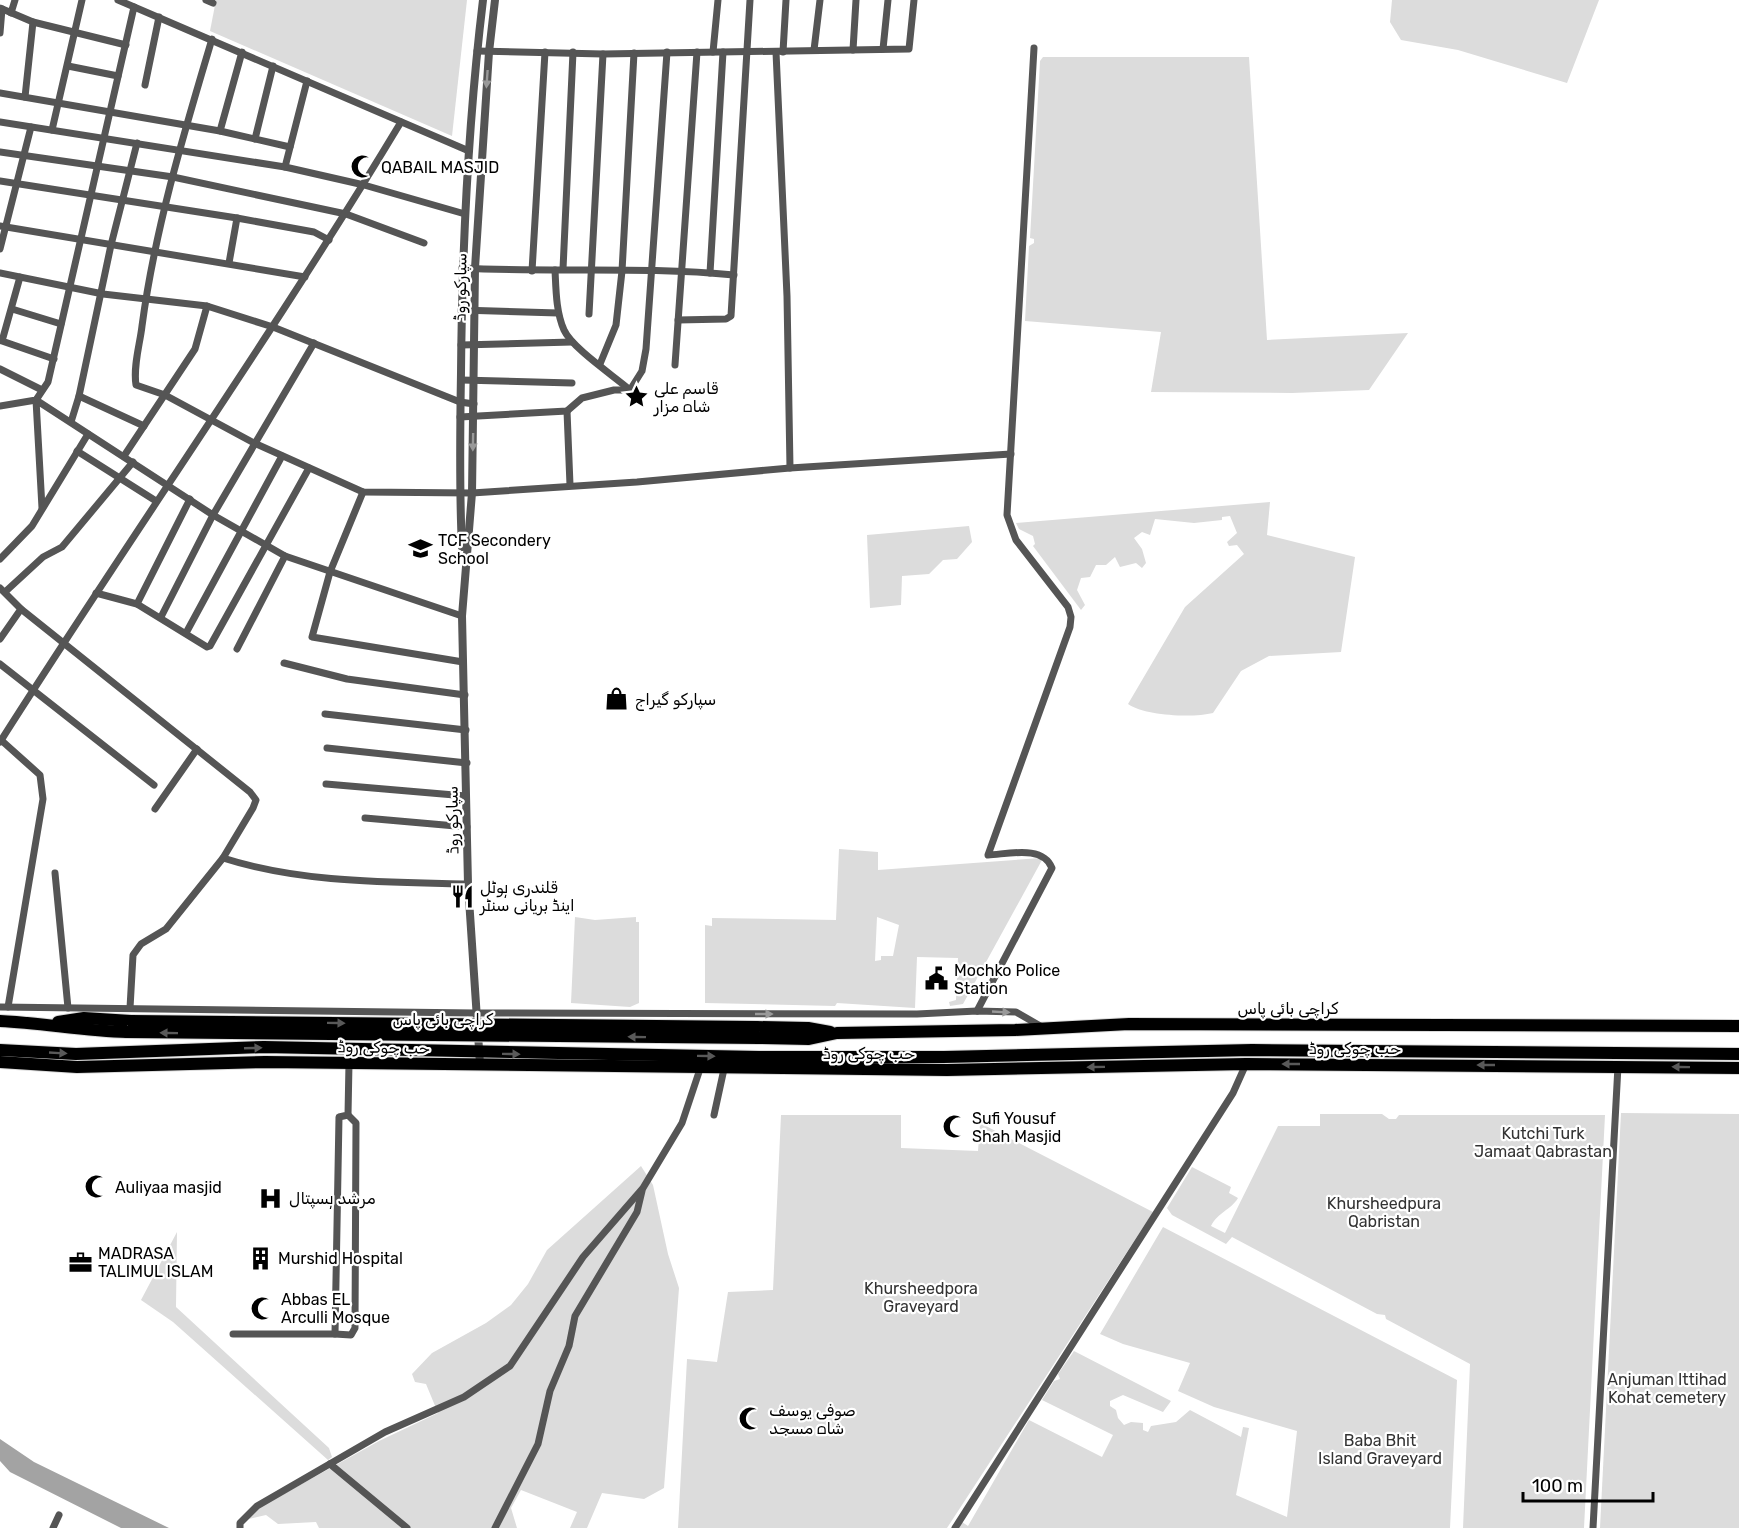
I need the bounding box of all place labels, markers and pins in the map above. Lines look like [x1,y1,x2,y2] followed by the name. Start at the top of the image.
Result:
[350,154,376,180] mosque icon: QABAIL MASJID
[381,158,499,177] place label: QABAIL MASJID
[653,379,719,417] place label: قاسم علی شاہ مزار
[623,384,649,410] place icon: قاسم علی شاہ مزار
[438,531,551,568] place label: TCF Secondery School
[407,536,433,562] school or university icon: TCF Secondery School
[604,686,630,712] shop icon: سپارکو گیراج
[635,690,716,711] place label: سپارکو گیراج
[479,878,575,916] place label: قلندری ہوٹل اینڈ بریانی سنٹر
[449,883,475,909] restaurant icon: قلندری ہوٹل اینڈ بریانی سنٹر
[954,961,1060,998] place label: Mochko Police Station
[923,966,949,992] public building icon: Mochko Police Station
[972,1109,1061,1146] place label: Sufi Yousuf Shah Masjid
[941,1114,967,1140] mosque icon: Sufi Yousuf Shah Masjid
[84,1174,110,1200] mosque icon: Auliyaa masjid
[115,1178,222,1197] place label: Auliyaa masjid
[258,1185,284,1211] hospital icon: مرشد ہسپتال
[289,1189,376,1209] place label: مرشد ہسپتال
[98,1244,213,1281] place label: MADRASA TALIMUL ISLAM
[247,1245,273,1271] building icon: Murshid Hospital
[67,1249,93,1275] office icon: MADRASA TALIMUL ISLAM
[278,1249,403,1268] place label: Murshid Hospital
[281,1290,390,1327] place label: Abbas EL Arculli Mosque
[250,1295,276,1321] mosque icon: Abbas EL Arculli Mosque
[769,1401,856,1438] place label: صوفی یوسف شاہ مسجد
[738,1406,764,1432] mosque icon: صوفی یوسف شاہ مسجد

